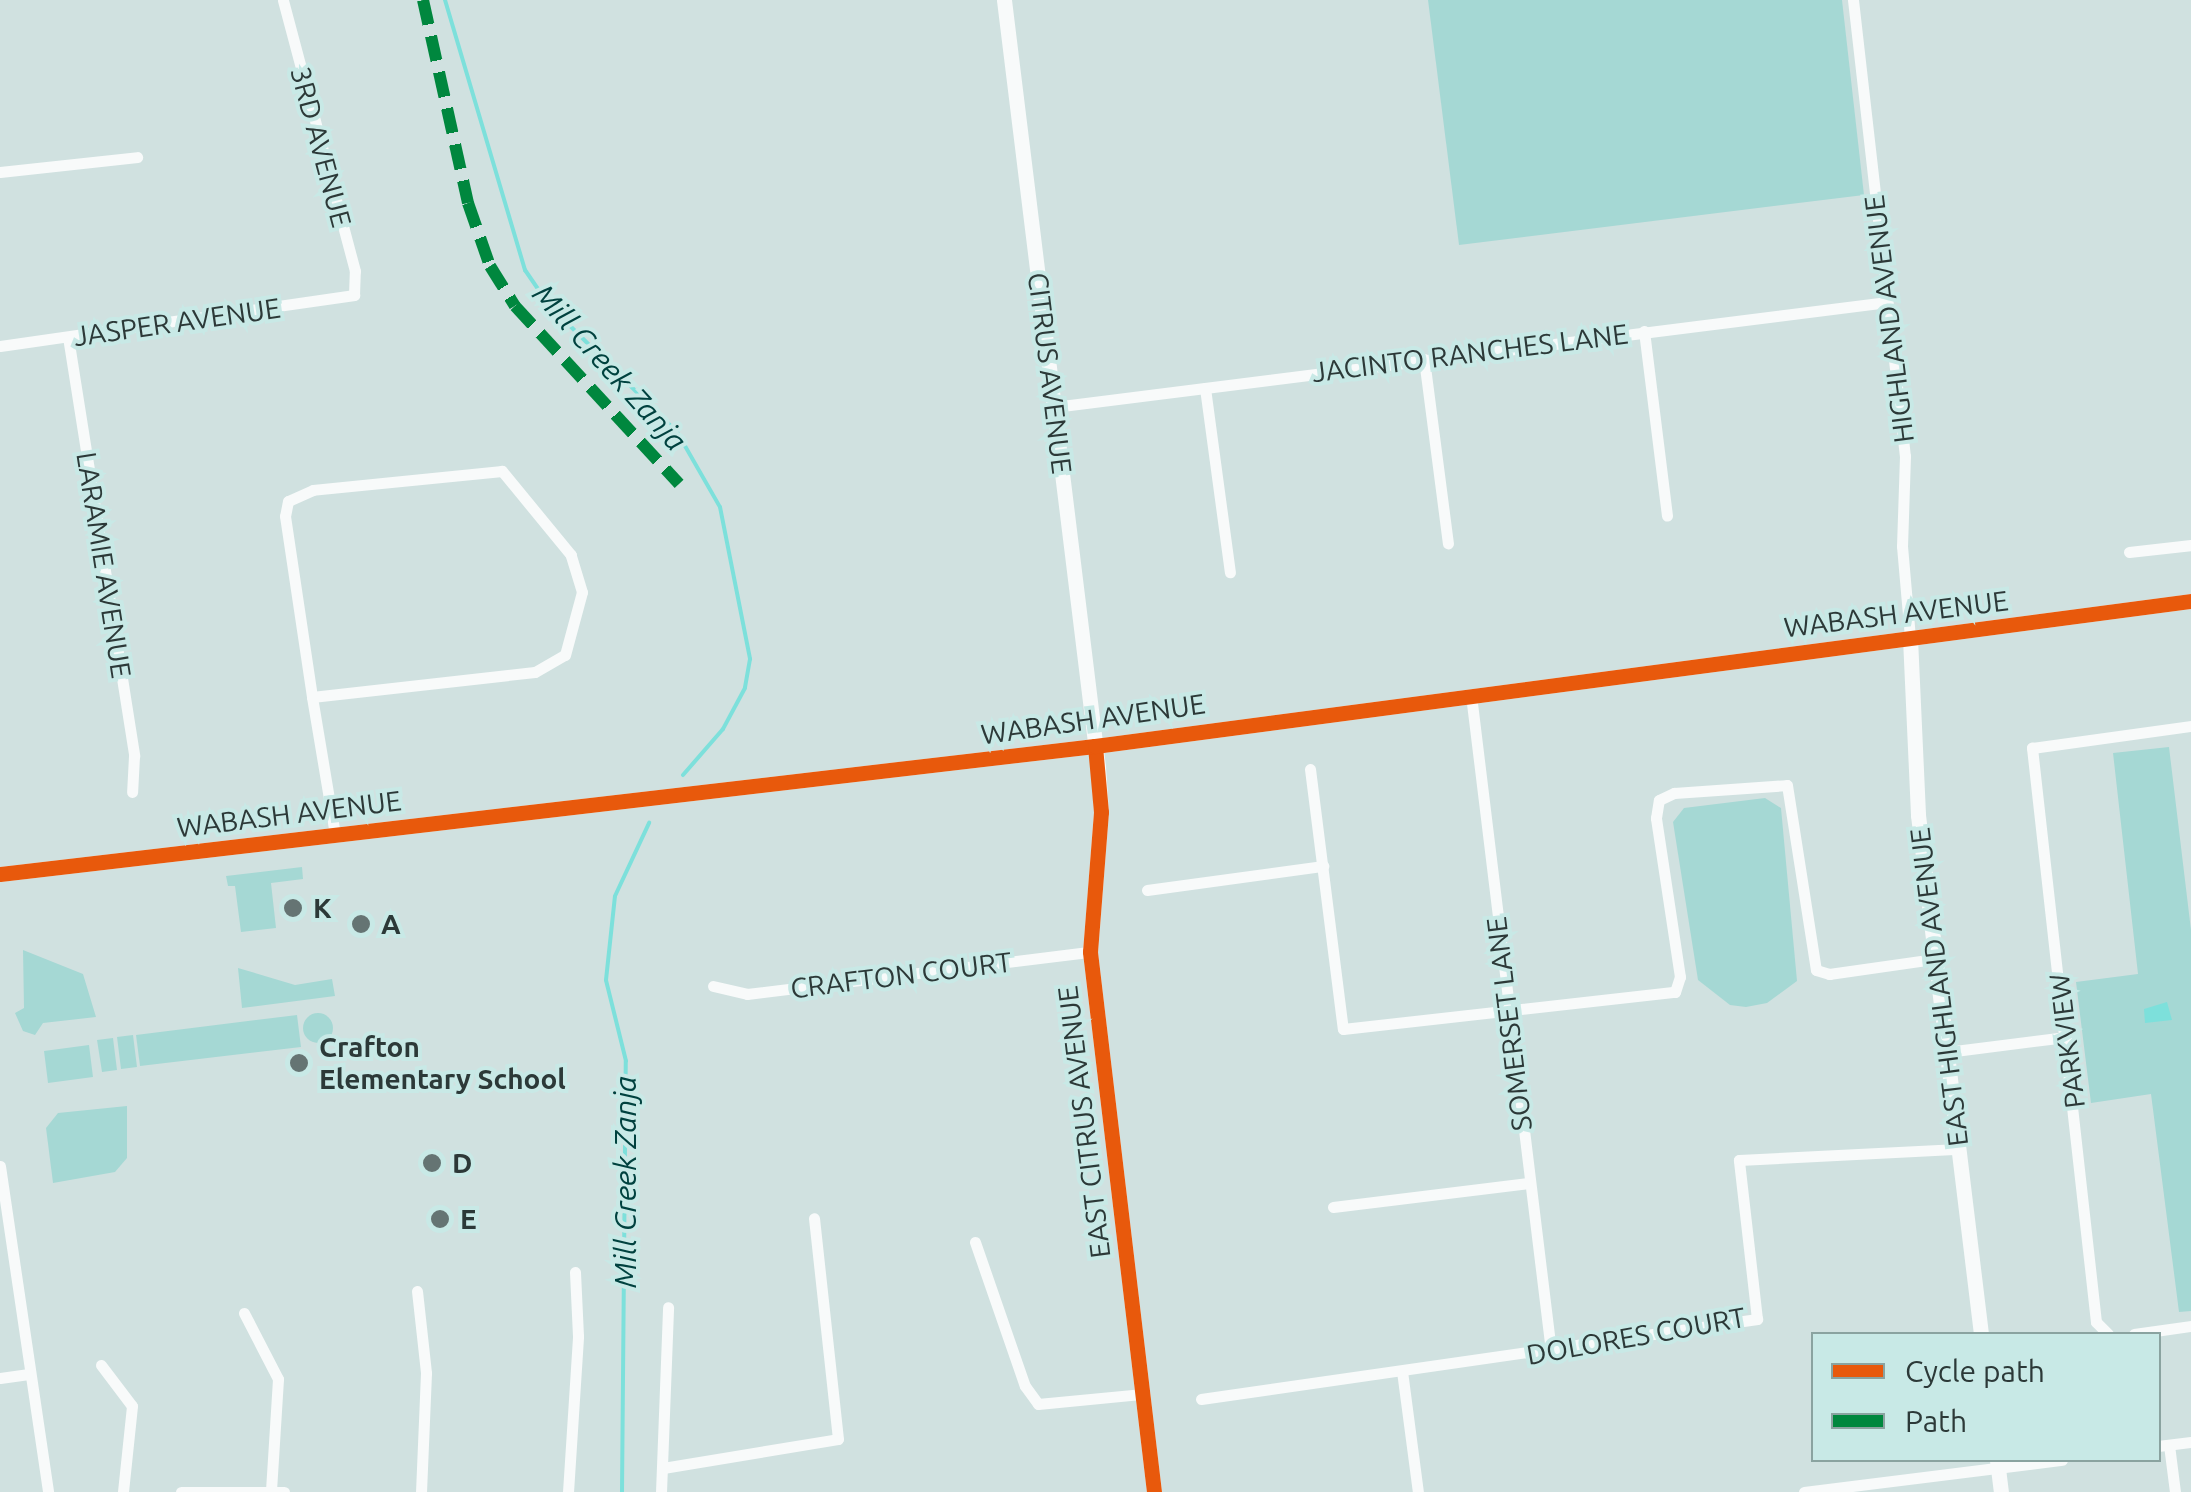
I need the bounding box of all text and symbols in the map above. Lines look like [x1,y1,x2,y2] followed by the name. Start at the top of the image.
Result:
[283,63,359,231] street label: 3RD AVENUE
[1857,193,1921,445] street label: HIGHLAND AVENUE
[1021,270,1079,476] street label: CITRUS AVENUE
[526,276,694,458] water label: Mill Creek Zanja
[71,291,283,353] street label: JASPER AVENUE
[1310,317,1630,389] street label: JACINTO RANCHES LANE
[70,450,138,680] street label: LARAMIE AVENUE
[1782,584,2010,644] street label: WABASH AVENUE
[979,687,1207,751] street label: WABASH AVENUE
[175,784,403,844] street label: WABASH AVENUE
[1903,826,1975,1148] street label: EAST HIGHLAND AVENUE
[313,891,332,925] place label: K
[282,897,304,919] marker: K
[381,907,401,941] place label: A
[350,913,372,935] marker: A
[1479,915,1539,1133] street label: SOMERSET LANE
[788,945,1014,1005] street label: CRAFTON COURT
[2042,972,2092,1110] street label: PARKVIEW
[1051,984,1117,1260] street label: EAST CITRUS AVENUE
[319,1030,566,1096] place label: Crafton Elementary School
[288,1052,310,1074] marker: Crafton Elementary School
[607,1076,643,1288] water label: Mill Creek Zanja
[452,1146,472,1180] place label: D
[421,1152,443,1174] marker: D
[460,1202,477,1236] place label: E
[429,1208,451,1230] marker: E
[1524,1300,1748,1372] street label: DOLORES COURT
[1811,1332,2161,1462] legend
[1905,1354,2045,1388] text: Cycle path
[1905,1404,1967,1438] text: Path

